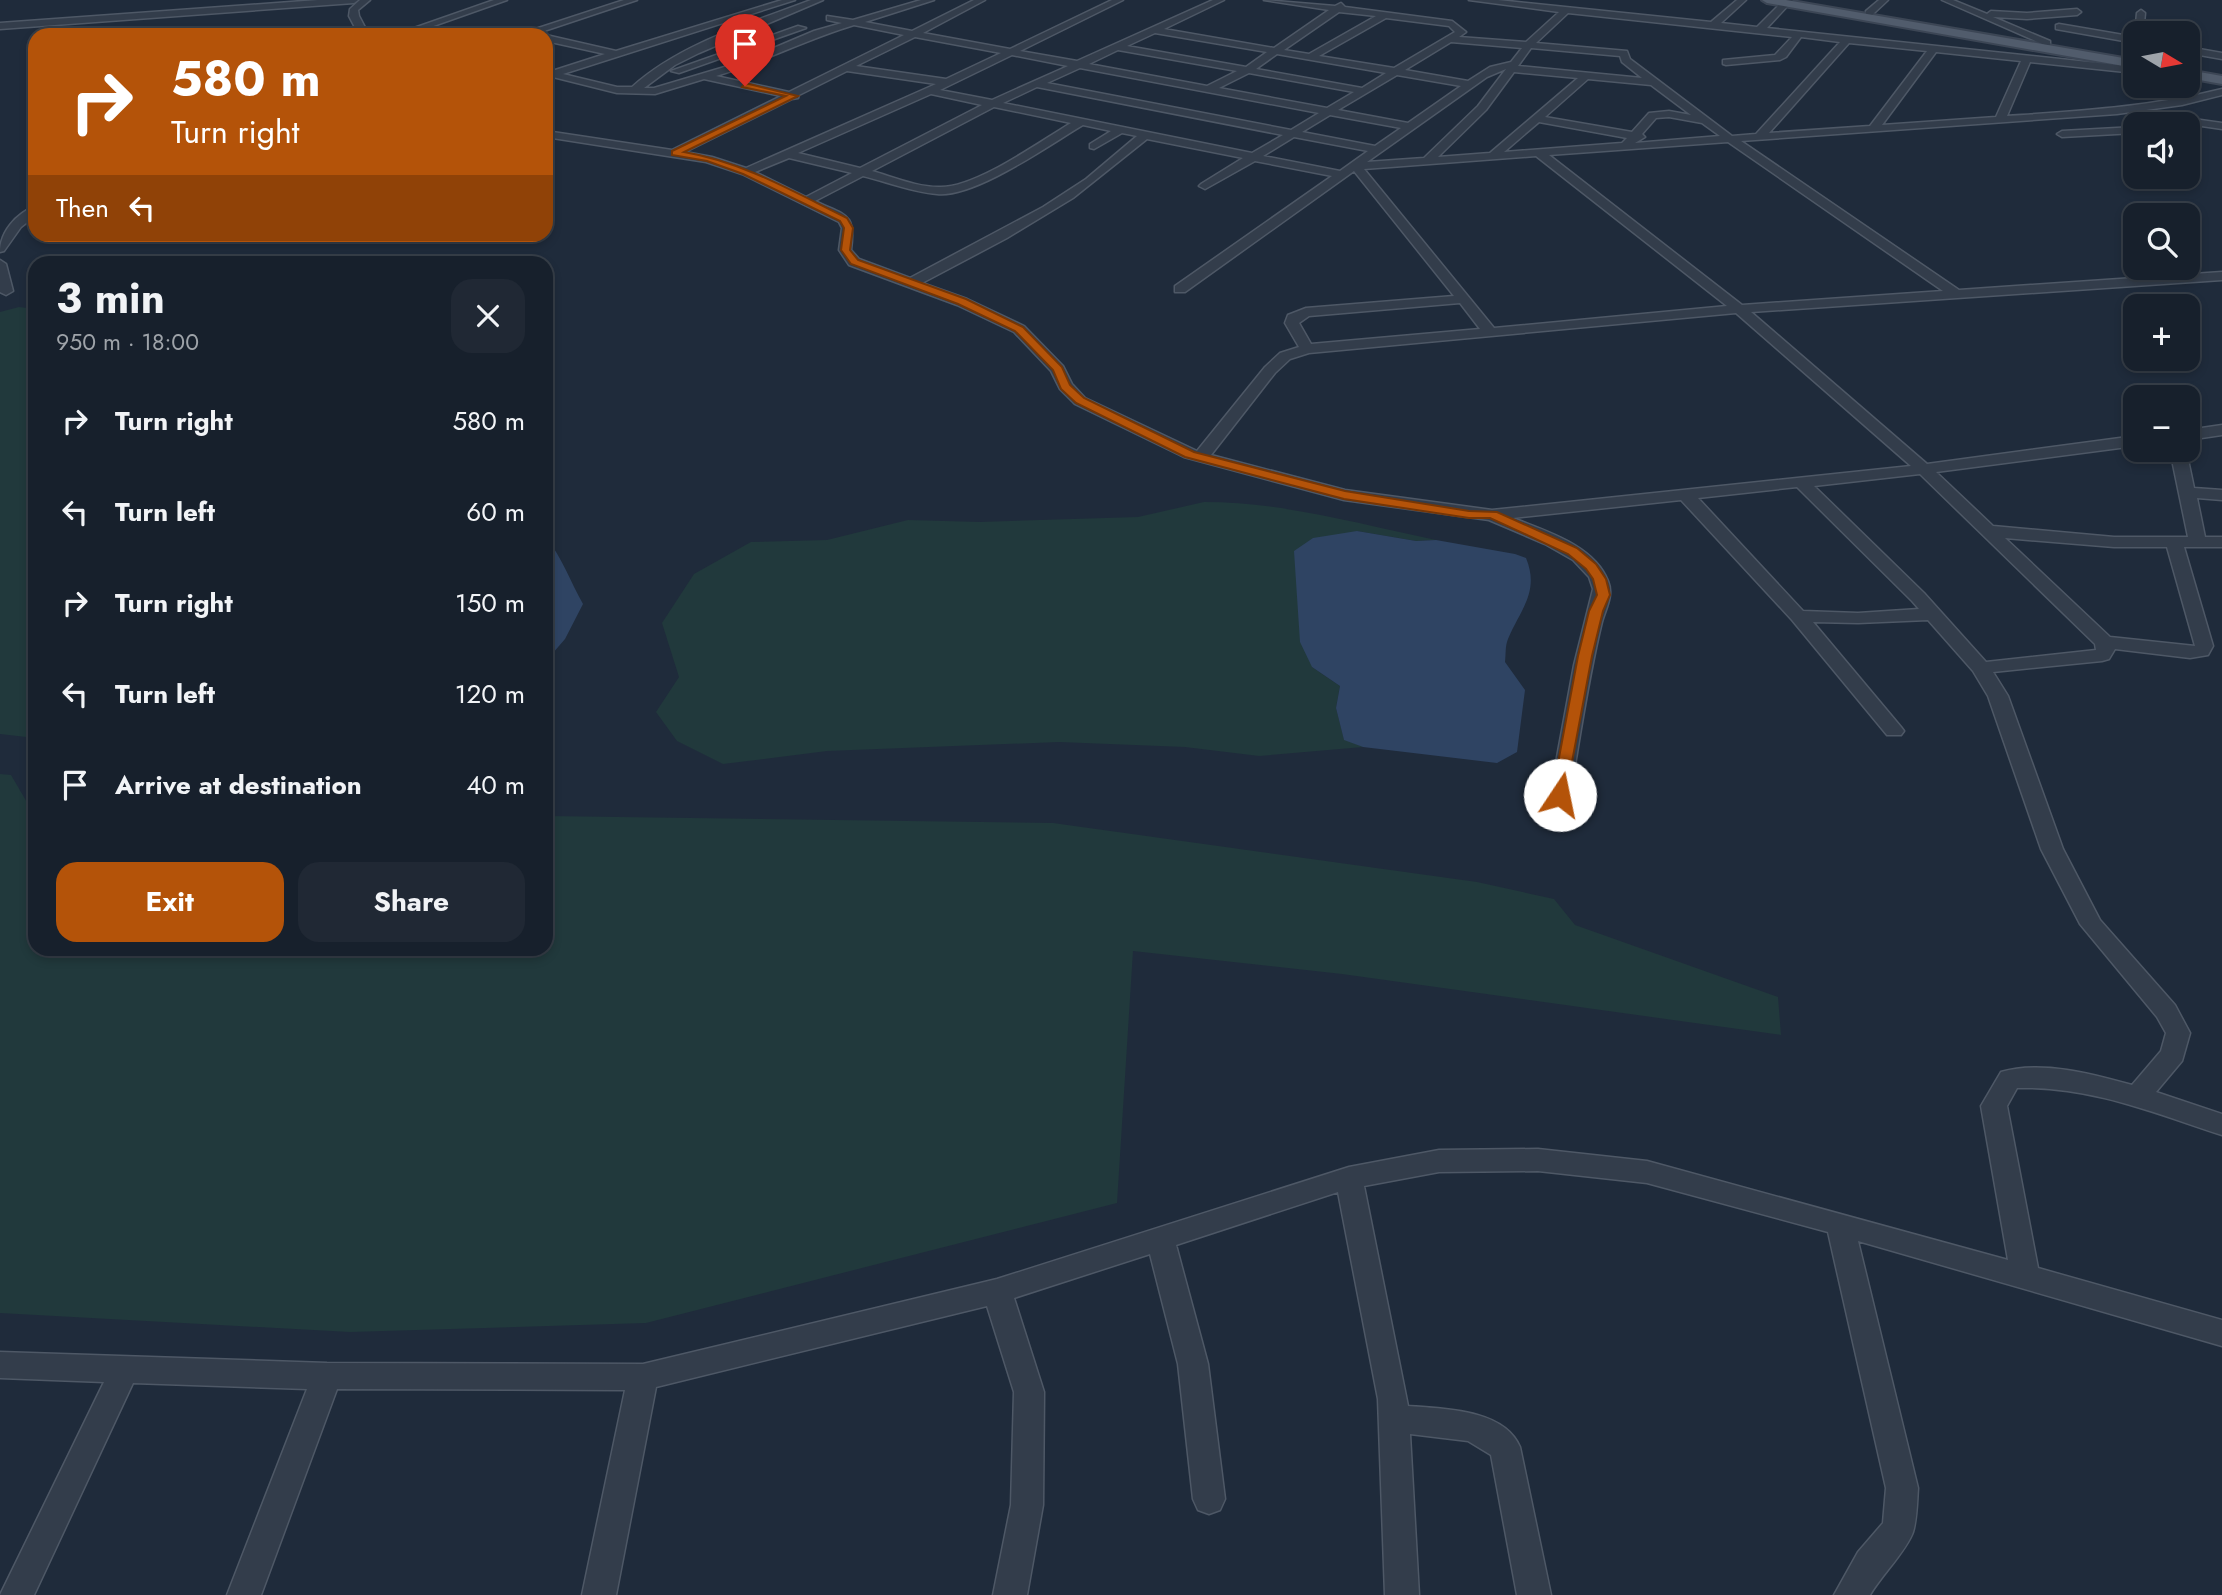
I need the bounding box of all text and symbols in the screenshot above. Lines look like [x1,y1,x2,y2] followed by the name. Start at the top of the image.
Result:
[715,14,775,86] pin
[2123,21,2200,98] north arrow
[2123,21,2200,462] map controls
[726,25,764,63] icon: arrive
[171,44,321,114] text: 580 m
[56,56,147,147] icon: right
[171,109,300,155] text: Turn right
[2123,112,2200,189] button: sound
[56,189,109,227] text: Then
[123,189,161,227] icon: left
[2123,203,2200,280] button: search
[56,268,165,329] text: 3 min
[451,279,525,353] button: close
[2123,294,2200,371] button: +
[56,325,199,359] text: 950 m · 18:00
[2123,385,2200,462] button: −
[56,402,94,440] icon: right
[115,402,233,440] text: Turn right
[452,402,525,440] text: 580 m
[56,493,94,531] icon: left
[115,493,215,531] text: Turn left
[466,493,525,531] text: 60 m
[56,584,94,622] icon: right
[115,584,233,622] text: Turn right
[455,584,525,622] text: 150 m
[56,675,94,713] icon: left
[115,675,215,713] text: Turn left
[455,675,525,713] text: 120 m
[1523,758,1597,832] position arrow
[56,766,94,804] icon: arrive
[115,766,362,804] text: Arrive at destination
[466,766,525,804] text: 40 m
[56,862,284,942] button: Exit
[298,862,525,942] button: Share

